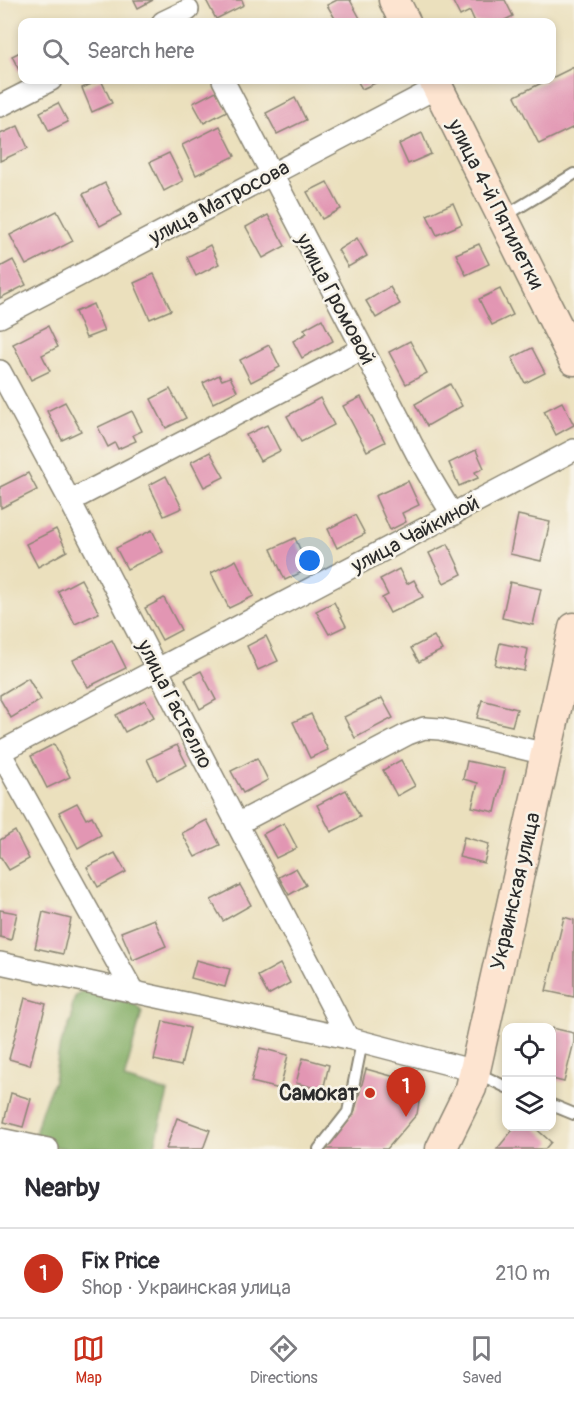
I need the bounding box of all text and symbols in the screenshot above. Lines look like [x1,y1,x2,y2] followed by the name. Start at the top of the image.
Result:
[18,18,556,84] search box
[39,35,72,68] icon: search
[87,37,194,65] text: Search here
[441,114,550,294] street label: улица 4-й Пятилетки
[143,154,294,251] street label: улица Матросова
[289,228,381,370] street label: улица Громовой
[346,489,484,580] street label: улица Чайкиной
[295,546,324,575] your location
[130,634,219,773] street label: улица Гастелло
[484,810,547,973] street label: Украинская улица
[502,1023,556,1131] map controls
[502,1023,556,1077] button: locate
[386,1068,426,1117] pin: 1
[502,1077,556,1131] button: layers
[279,1080,358,1107] place label: Самокат
[363,1086,377,1100] marker: Самокат
[24,1172,100,1204] text: Nearby
[81,1247,159,1275] text: Fix Price
[40,1261,47,1286] text: 1
[495,1261,550,1286] text: 210 m
[81,1275,291,1300] text: Shop · Украинская улица
[72,1332,105,1388] tab: Map
[250,1332,318,1388] tab: Directions
[462,1332,502,1388] tab: Saved

